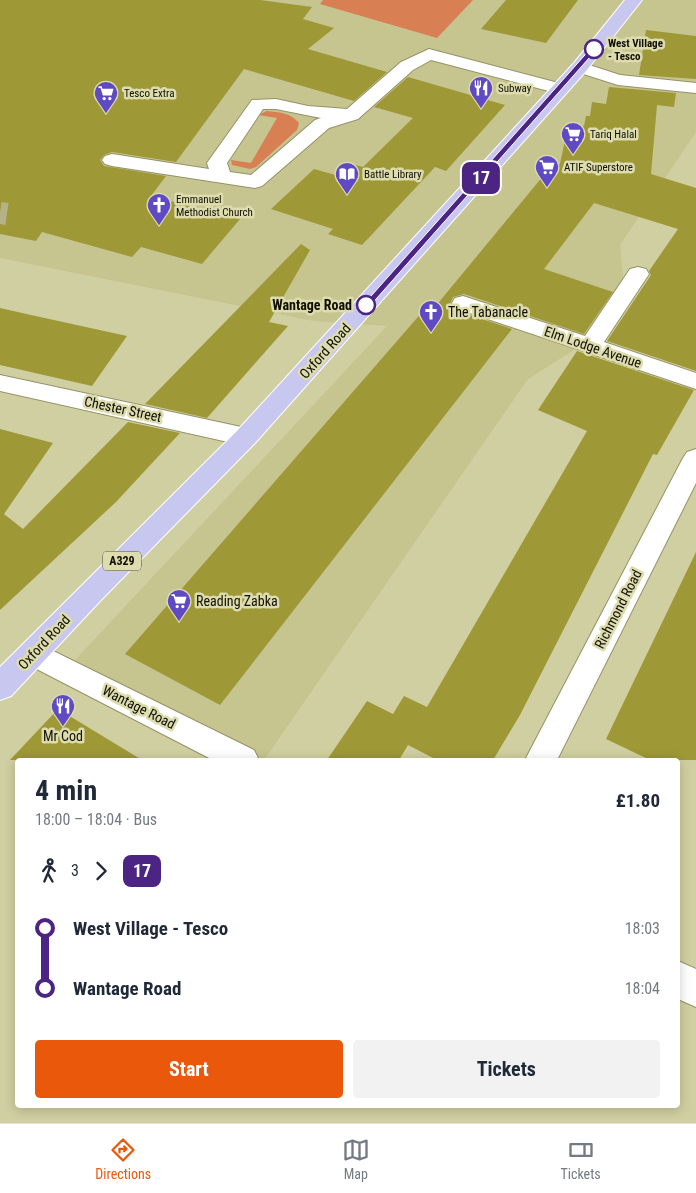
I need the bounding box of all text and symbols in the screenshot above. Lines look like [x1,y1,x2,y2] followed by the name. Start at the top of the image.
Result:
[608,37,663,63] place label: West Village - Tesco
[584,39,604,59] marker: West Village - Tesco
[468,75,494,109] restaurant icon: Subway
[93,80,119,114] supermarket icon: Tesco Extra
[498,82,532,95] place label: Subway
[124,87,174,100] place label: Tesco Extra
[560,121,586,155] supermarket icon: Tariq Halal
[590,128,637,141] place label: Tariq Halal
[534,154,560,188] supermarket icon: ATIF Superstore
[334,161,360,195] library icon: Battle Library
[564,161,633,174] place label: ATIF Superstore
[458,162,504,194] line badge: 17
[472,167,490,188] text: 17
[364,168,422,181] place label: Battle Library
[146,192,172,226] church icon: Emmanuel Methodist Church
[176,193,253,219] place label: Emmanuel Methodist Church
[356,295,376,315] marker: Wantage Road
[272,297,352,313] place label: Wantage Road
[418,299,444,333] church icon: The Tabanacle
[448,304,529,320] place label: The Tabanacle
[296,320,354,382] street label: Oxford Road
[542,323,644,371] street label: Elm Lodge Avenue
[83,393,163,425] street label: Chester Street
[103,552,141,570] road number: A329
[591,567,645,651] street label: Richmond Road
[166,588,192,622] supermarket icon: Reading Zabka
[196,593,278,609] place label: Reading Zabka
[15,612,73,672] street label: Oxford Road
[100,682,178,732] street label: Wantage Road
[50,693,76,727] restaurant icon: Mr Cod
[43,728,83,744] place label: Mr Cod
[35,774,97,807] text: 4 min
[616,789,660,812] text: £1.80
[35,810,157,829] text: 18:00 – 18:04 · Bus
[35,857,63,885] icon: walk
[87,857,115,885] icon: forward
[133,860,151,881] text: 17
[71,861,79,880] text: 3
[73,917,228,940] text: West Village - Tesco
[625,919,660,938] text: 18:03
[73,977,181,1000] text: Wantage Road
[625,979,660,998] text: 18:04
[35,1040,343,1098] button: Start
[353,1040,660,1098] button: Tickets
[95,1136,151,1182] tab: Directions
[342,1136,370,1182] tab: Map
[560,1136,601,1182] tab: Tickets

